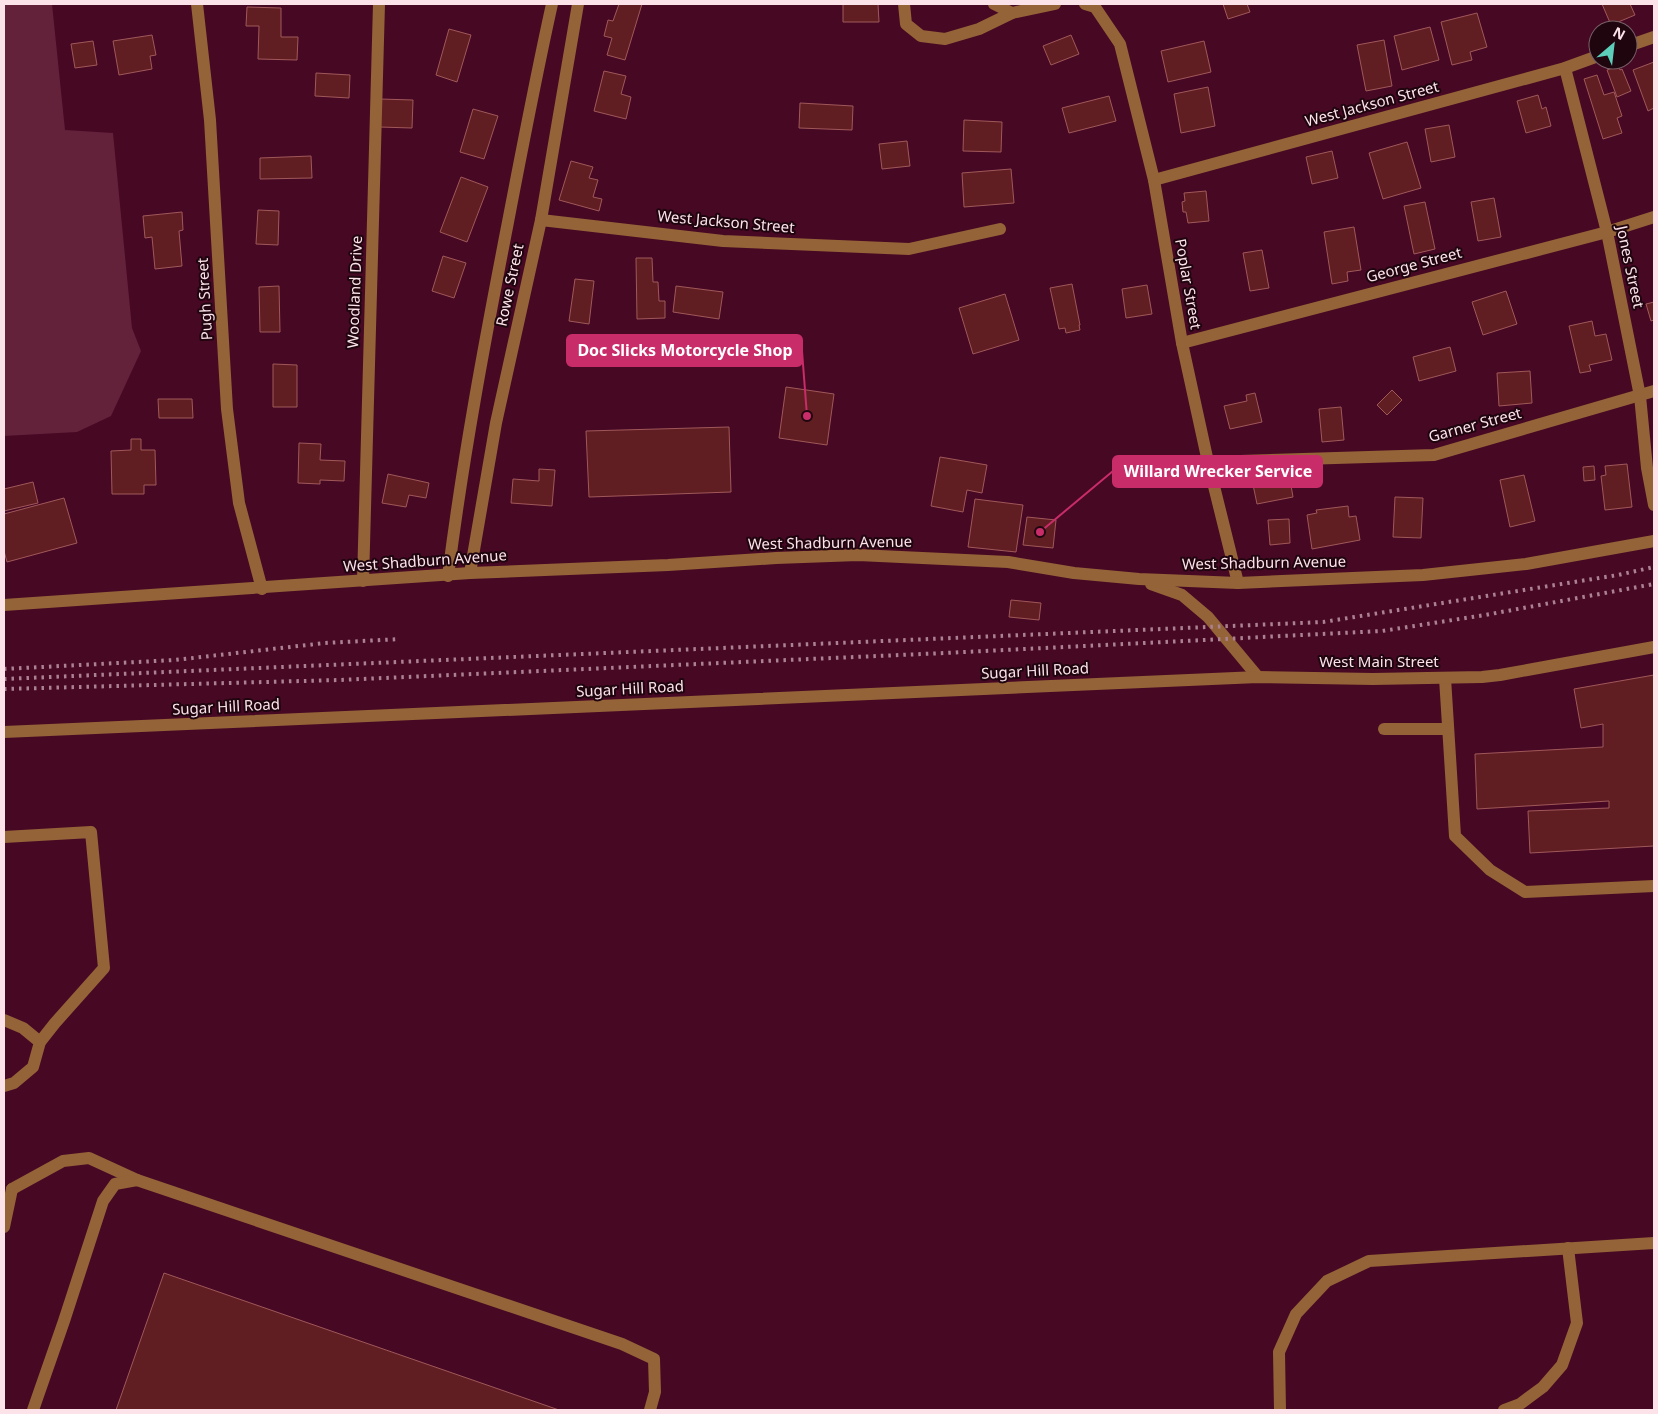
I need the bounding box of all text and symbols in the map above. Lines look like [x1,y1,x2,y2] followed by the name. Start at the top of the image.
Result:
[1588,20,1638,70] north arrow
[1610,22,1629,44] text: N
[1303,75,1441,131] street label: West Jackson Street
[657,205,796,237] street label: West Jackson Street
[1612,222,1650,310] street label: Jones Street
[342,235,366,349] street label: Woodland Drive
[1171,237,1207,331] street label: Poplar Street
[490,241,528,328] street label: Rowe Street
[1364,242,1464,286] street label: George Street
[192,257,216,341] street label: Pugh Street
[567,335,802,366] callout: Doc Slicks Motorcycle Shop
[577,339,793,361] text: Doc Slicks Motorcycle Shop
[1426,402,1524,446] street label: Garner Street
[1113,456,1322,487] callout: Willard Wrecker Service
[1124,460,1312,482] text: Willard Wrecker Service
[748,531,912,553] street label: West Shadburn Avenue
[342,544,508,576] street label: West Shadburn Avenue
[1182,551,1346,573] street label: West Shadburn Avenue
[1319,651,1439,671] street label: West Main Street
[981,657,1089,683] street label: Sugar Hill Road
[576,675,684,701] street label: Sugar Hill Road
[172,693,280,719] street label: Sugar Hill Road

